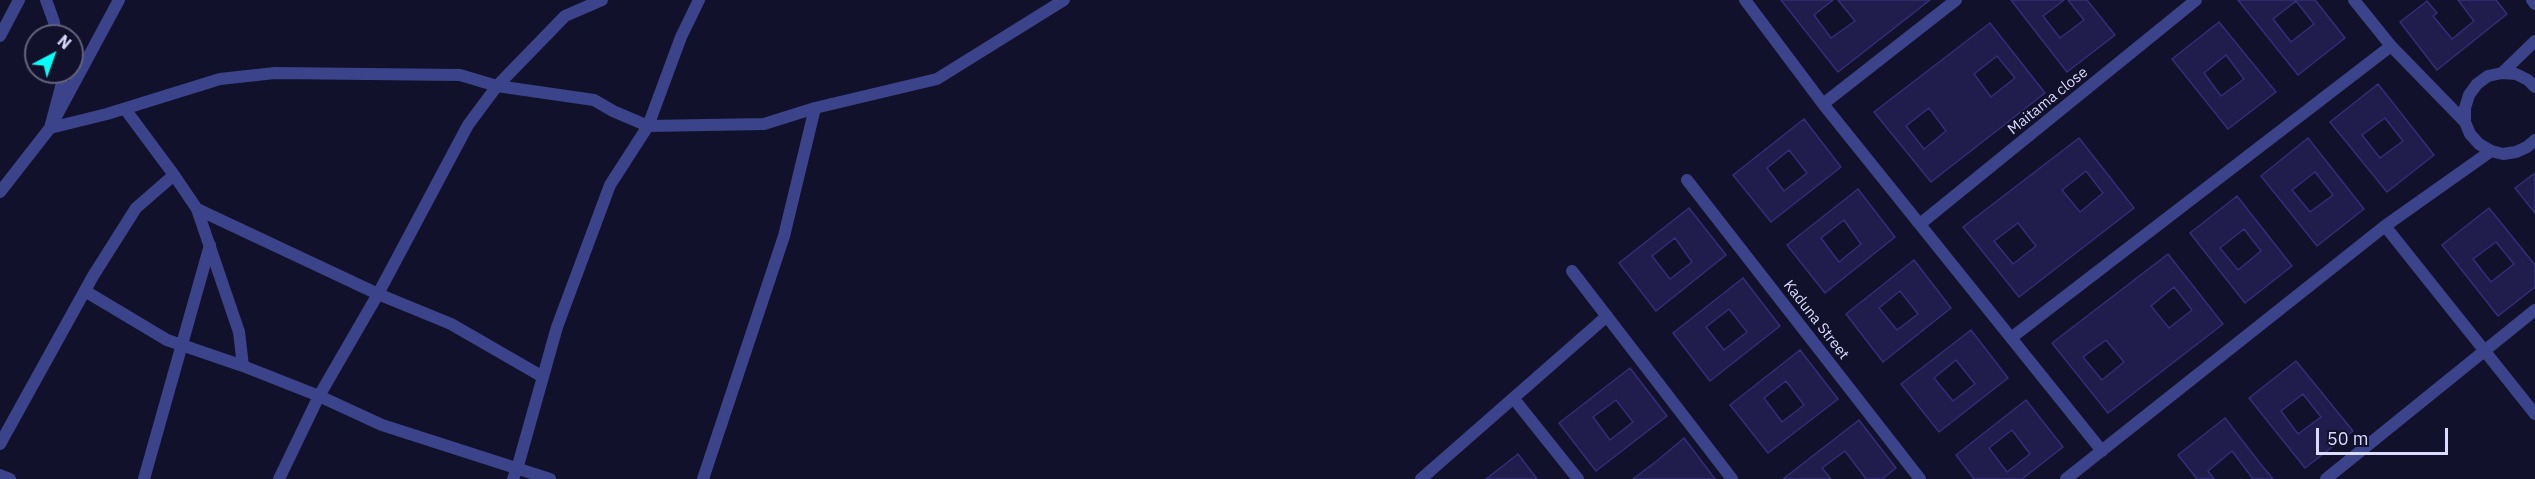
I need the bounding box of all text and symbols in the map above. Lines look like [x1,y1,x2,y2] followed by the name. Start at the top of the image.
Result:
[24,24,84,84] north arrow
[54,31,75,53] text: N
[2004,63,2092,139] street label: Maitama close
[1779,277,1853,363] street label: Kaduna Street
[2319,416,2451,454] scale bar
[2327,427,2369,450] text: 50 m

